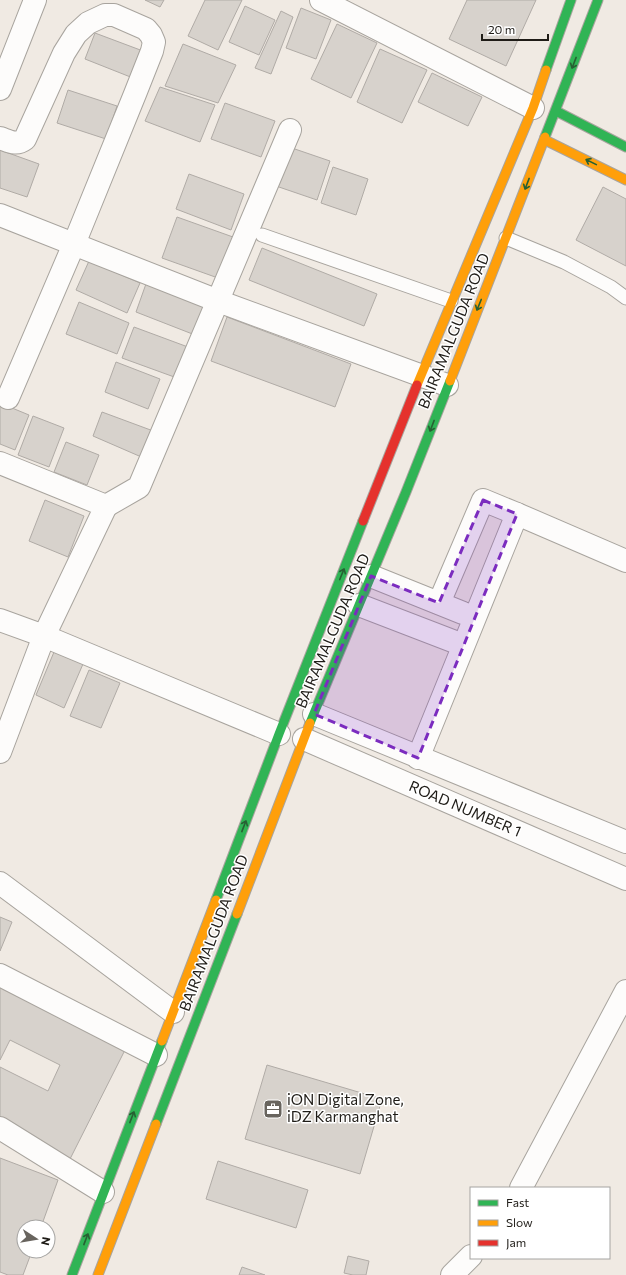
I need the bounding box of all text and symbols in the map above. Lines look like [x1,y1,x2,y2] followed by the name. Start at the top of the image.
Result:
[482,16,548,42] scale bar
[488,22,515,36] text: 20 m
[570,56,578,68] one-way arrow
[585,158,597,165] one-way arrow
[523,177,531,189] one-way arrow
[414,250,493,411] street label: BAIRAMALGUDA ROAD
[475,298,483,310] one-way arrow
[427,419,435,431] one-way arrow
[291,551,373,711] street label: BAIRAMALGUDA ROAD
[339,569,346,581] one-way arrow
[407,776,524,840] street label: ROAD NUMBER 1
[240,820,248,832] one-way arrow
[175,852,251,1014] street label: BAIRAMALGUDA ROAD
[287,1090,404,1125] place label: iON Digital Zone, iDZ Karmanghat
[262,1098,284,1120] office icon: iON Digital Zone, iDZ Karmanghat
[129,1112,137,1124] one-way arrow
[470,1187,610,1259] legend
[506,1195,529,1209] text: Fast
[506,1215,533,1229] text: Slow
[16,1219,56,1259] north arrow
[82,1233,90,1245] one-way arrow
[506,1235,526,1250] text: Jam
[39,1236,53,1247] text: N

